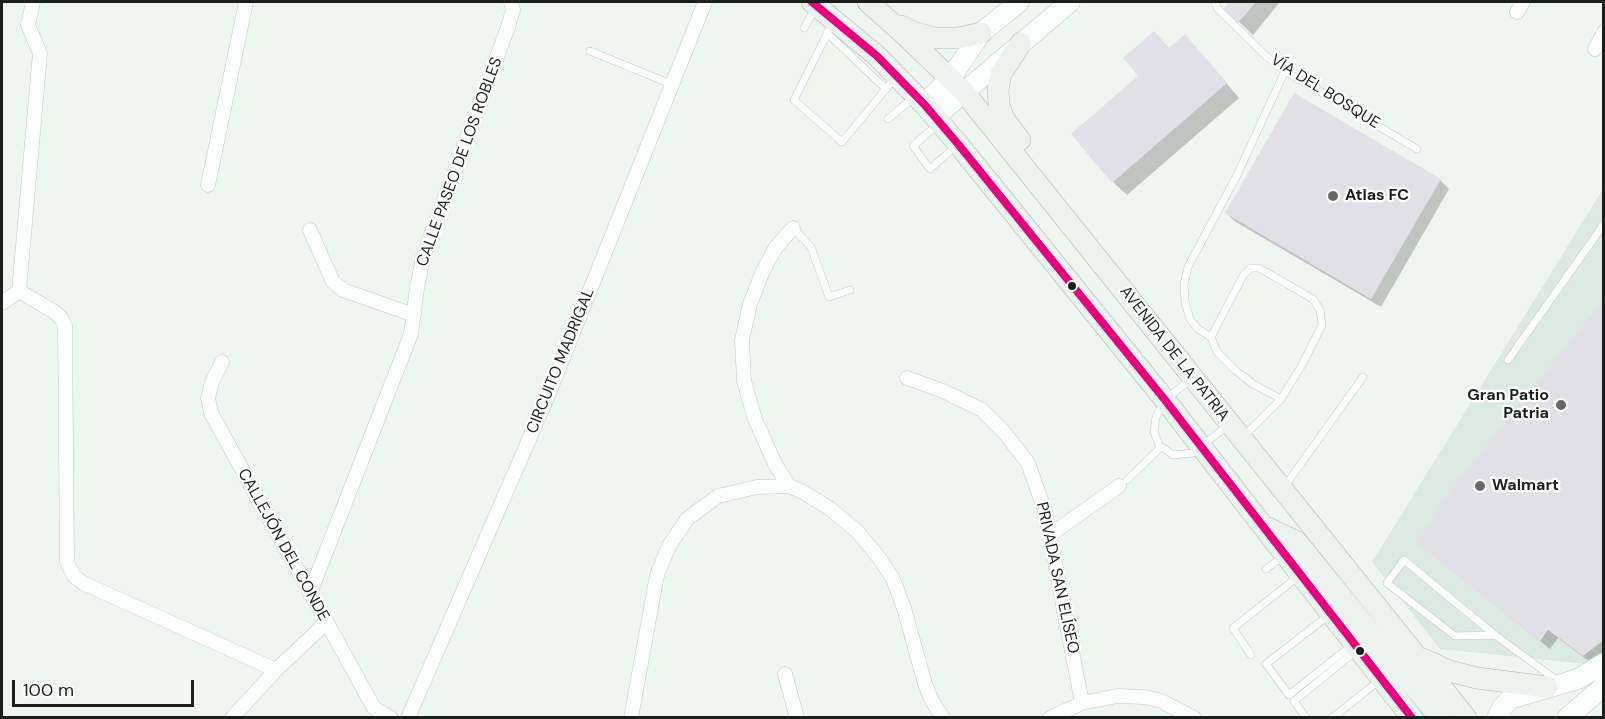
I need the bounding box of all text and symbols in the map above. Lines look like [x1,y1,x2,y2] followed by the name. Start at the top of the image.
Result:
[1267,51,1383,133] street label: VÍA DEL BOSQUE
[413,55,507,269] street label: CALLE PASEO DE LOS ROBLES
[1345,186,1409,206] place label: Atlas FC
[1326,189,1340,203] marker: Atlas FC
[1066,280,1078,292] unlabelled marker
[1115,283,1233,425] street label: AVENIDA DE LA PATRIA
[523,286,599,436] street label: CIRCUITO MADRIGAL
[1467,386,1549,424] place label: Gran Patio Patria
[1554,398,1568,412] marker: Gran Patio Patria
[233,466,333,624] street label: CALLEJÓN DEL CONDE
[1492,476,1559,496] place label: Walmart
[1473,479,1487,493] marker: Walmart
[1032,500,1082,656] street label: PRIVADA SAN ELÍSEO
[1354,645,1366,657] unlabelled marker
[15,668,196,706] scale bar
[23,678,74,702] text: 100 m

